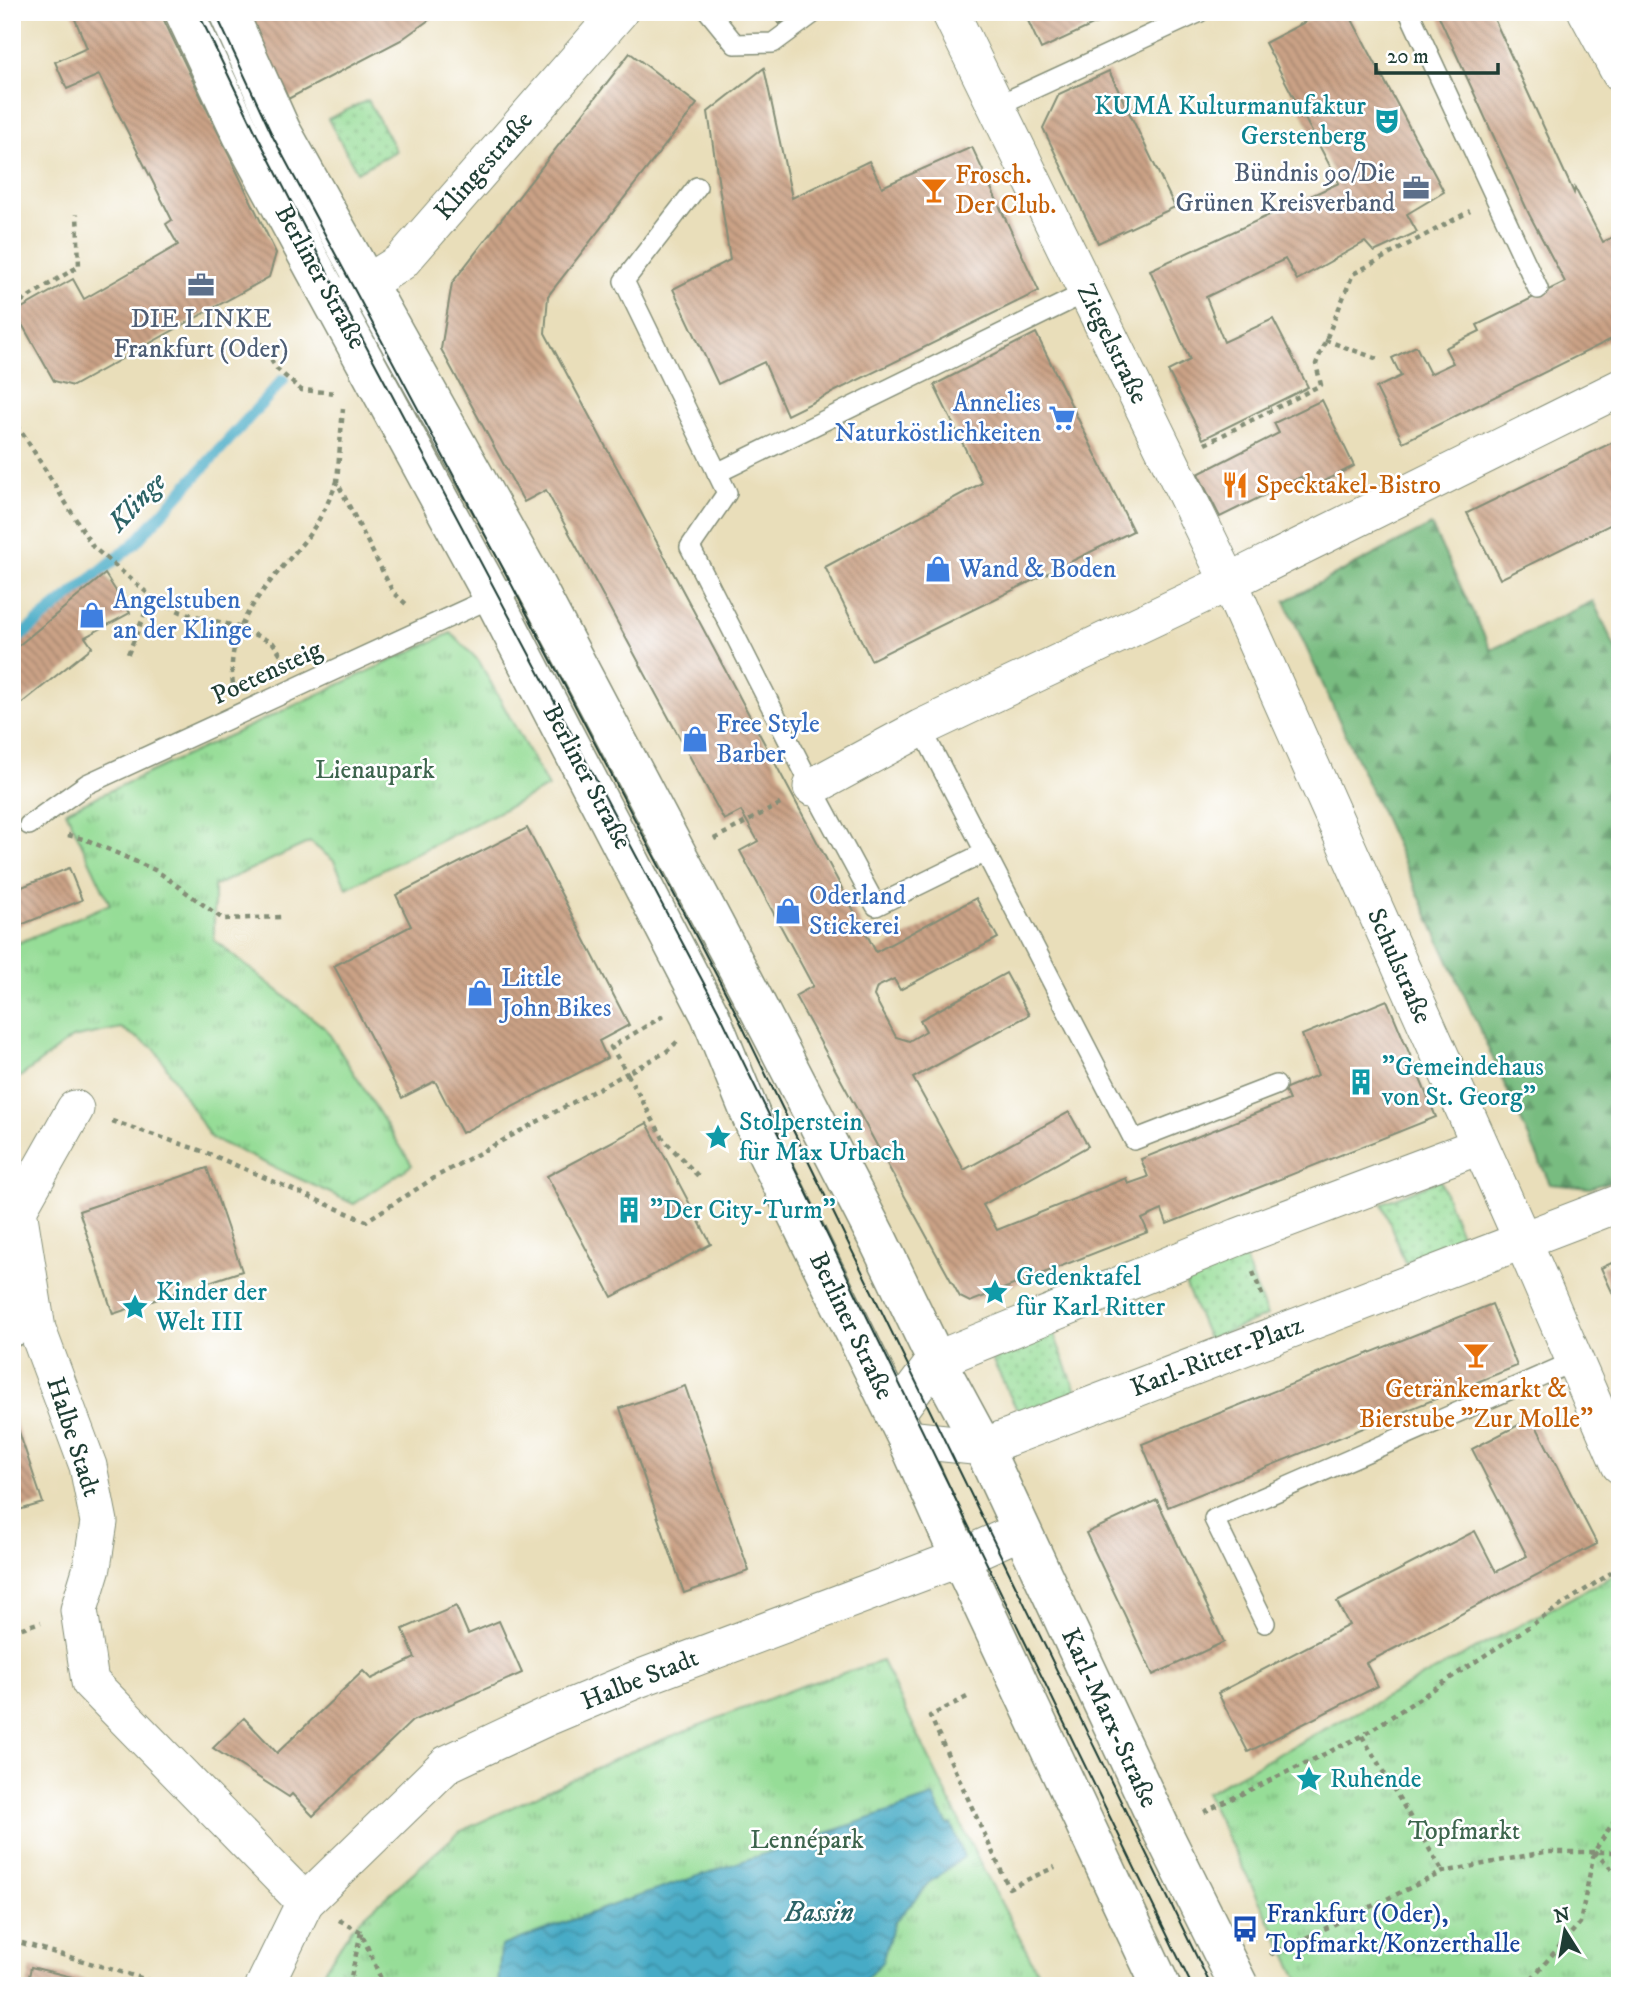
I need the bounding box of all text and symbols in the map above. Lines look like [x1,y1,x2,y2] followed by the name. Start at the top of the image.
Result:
[1376,32,1499,76] scale bar
[1387,44,1429,70] text: 20 m
[1094,90,1366,153] place label: KUMA Kulturmanufaktur Gerstenberg
[428,105,540,227] street label: Klingestraße
[1372,106,1402,136] theatre icon: KUMA Kulturmanufaktur Gerstenberg
[1176,157,1395,220] place label: Bündnis 90/Die Grünen Kreisverband
[955,159,1056,222] place label: Frosch. Der Club.
[1401,173,1431,203] office icon: Bündnis 90/Die Grünen Kreisverband
[919,175,949,205] bar icon: Frosch. Der Club.
[267,199,373,355] street label: Berliner Straße
[186,270,216,300] office icon: DIE LINKE Frankfurt (Oder)
[1069,279,1155,409] street label: Ziegelstraße
[113,303,289,366] place label: DIE LINKE Frankfurt (Oder)
[834,387,1041,450] place label: Annelies Naturköstlichkeiten
[1047,403,1077,433] supermarket icon: Annelies Naturköstlichkeiten
[100,464,175,540] water label: Klinge
[1256,469,1441,502] place label: Specktakel-Bistro
[1220,470,1250,500] restaurant icon: Specktakel-Bistro
[958,553,1117,586] place label: Wand & Boden
[923,554,953,584] shop icon: Wand & Boden
[113,584,252,647] place label: Angelstuben an der Klinge
[77,600,107,630] shop icon: Angelstuben an der Klinge
[207,633,328,713] street label: Poetensteig
[535,699,639,855] street label: Berliner Straße
[716,708,820,771] place label: Free Style Barber
[680,724,710,754] shop icon: Free Style Barber
[315,754,435,787] park label: Lienaupark
[809,880,906,943] place label: Oderland Stickerei
[773,896,803,926] shop icon: Oderland Stickerei
[1359,903,1439,1029] street label: Schulstraße
[499,962,611,1025] place label: Little John Bikes
[465,978,495,1008] shop icon: Little John Bikes
[1381,1051,1544,1114] place label: "Gemeindehaus von St. Georg"
[1346,1067,1376,1097] building icon: "Gemeindehaus von St. Georg"
[739,1106,906,1169] place label: Stolperstein für Max Urbach
[703,1122,733,1152] place icon: Stolperstein für Max Urbach
[650,1194,836,1227] place label: "Der City-Turm"
[614,1195,644,1225] building icon: "Der City-Turm"
[801,1247,901,1405] street label: Berliner Straße
[1016,1261,1166,1324] place label: Gedenktafel für Karl Ritter
[155,1276,267,1339] place label: Kinder der Welt III
[980,1277,1010,1307] place icon: Gedenktafel für Karl Ritter
[120,1292,150,1322] place icon: Kinder der Welt III
[1126,1309,1308,1405] street label: Karl-Ritter-Platz
[1461,1340,1491,1370] bar icon: Getränkemarkt & Bierstube "Zur Molle"
[38,1373,108,1501] street label: Halbe Stadt
[1359,1373,1593,1436] place label: Getränkemarkt & Bierstube "Zur Molle"
[1053,1623,1165,1813] street label: Karl-Marx-Straße
[577,1642,703,1718] street label: Halbe Stadt
[1330,1763,1421,1796] place label: Ruhende
[1294,1764,1324,1794] place icon: Ruhende
[1408,1815,1520,1848] park label: Topfmarkt
[750,1824,864,1857] park label: Lennépark
[783,1895,854,1930] water label: Bassin
[1530,1896,1600,1966] north arrow
[1266,1898,1520,1961] place label: Frankfurt (Oder), Topfmarkt/Konzerthalle
[1552,1903,1572,1929] text: N
[1230,1914,1260,1944] bus stop icon: Frankfurt (Oder), Topfmarkt/Konzerthalle

